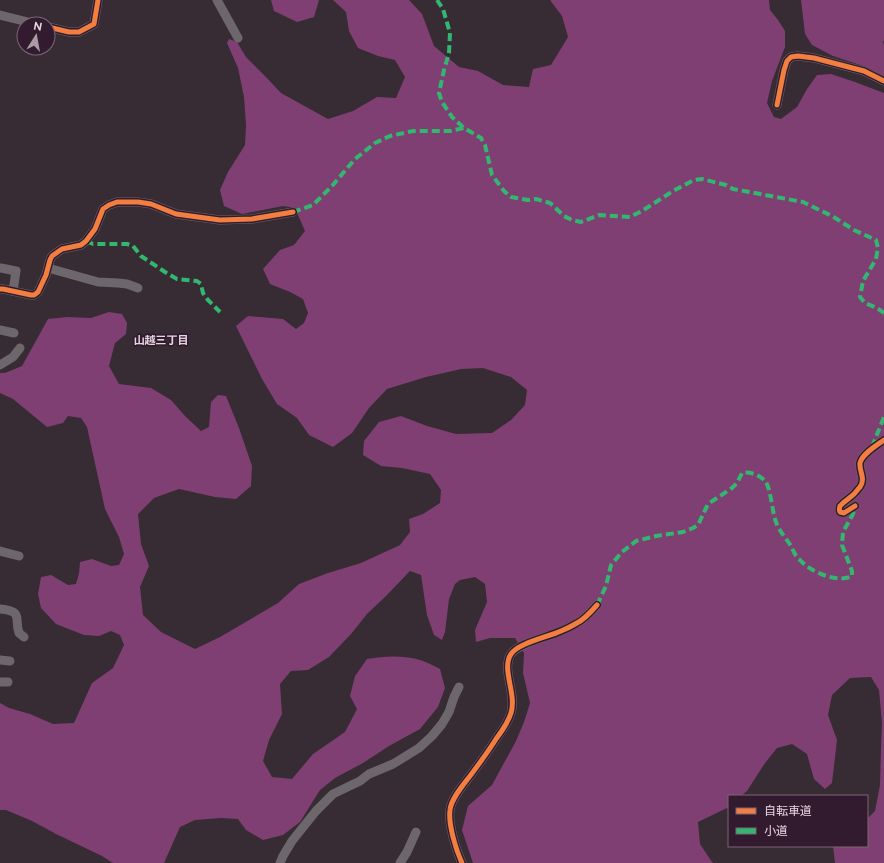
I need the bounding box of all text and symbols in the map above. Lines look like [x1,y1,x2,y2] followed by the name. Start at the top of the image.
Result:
[16,16,56,56] north arrow
[32,19,43,34] text: N
[134,334,189,347] district label: 山越三丁目
[728,795,868,847] legend
[764,804,812,818] text: 自転車道
[764,824,788,838] text: 小道

